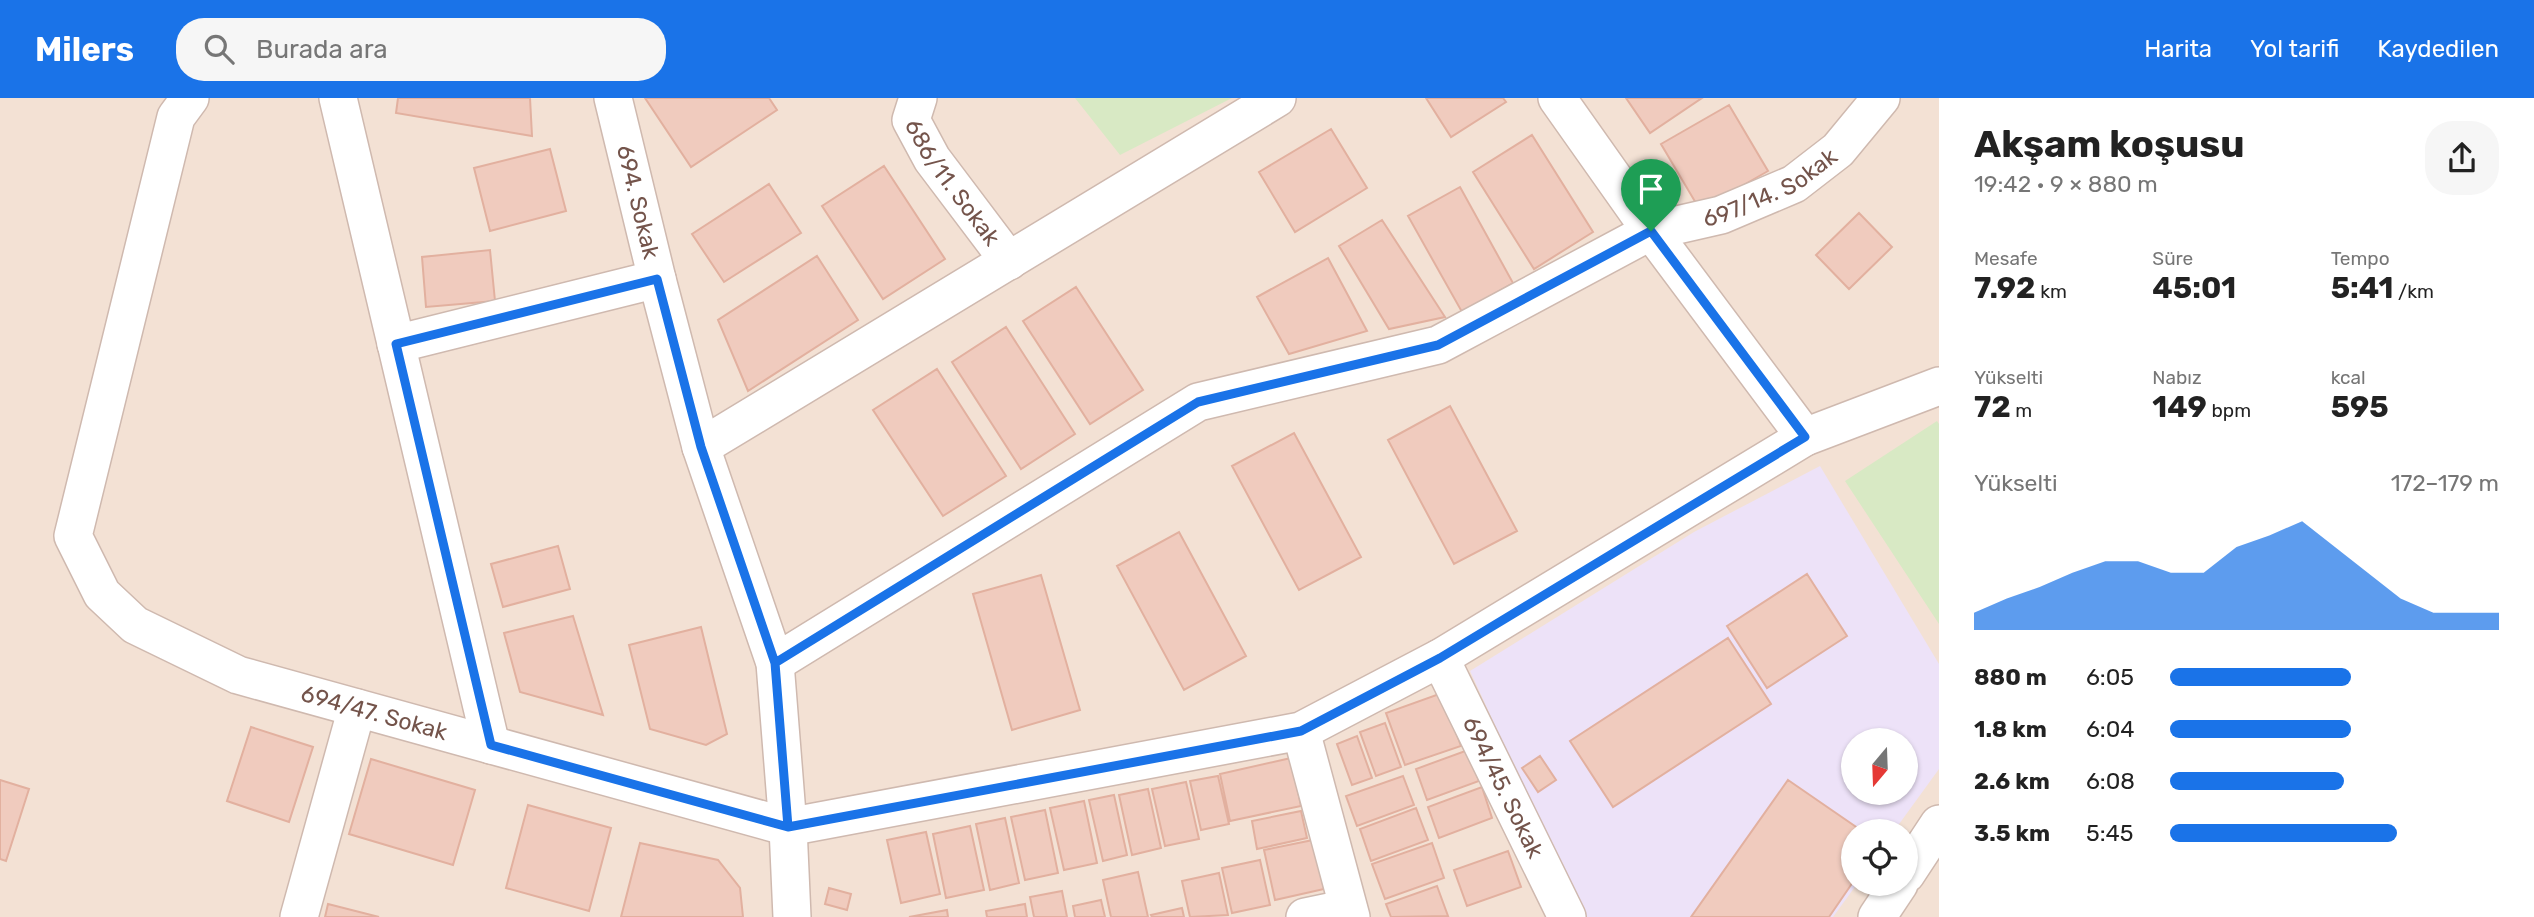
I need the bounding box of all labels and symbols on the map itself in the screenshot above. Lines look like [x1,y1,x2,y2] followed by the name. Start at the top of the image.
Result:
[899,114,1006,251] street label: 686/11. Sokak
[611,142,666,262] street label: 694. Sokak
[1700,142,1843,233] street label: 697/14. Sokak
[1621,159,1681,231] pin
[298,679,451,746] street label: 694/47. Sokak
[1457,712,1550,863] street label: 694/45. Sokak
[1841,728,1918,805] north arrow

